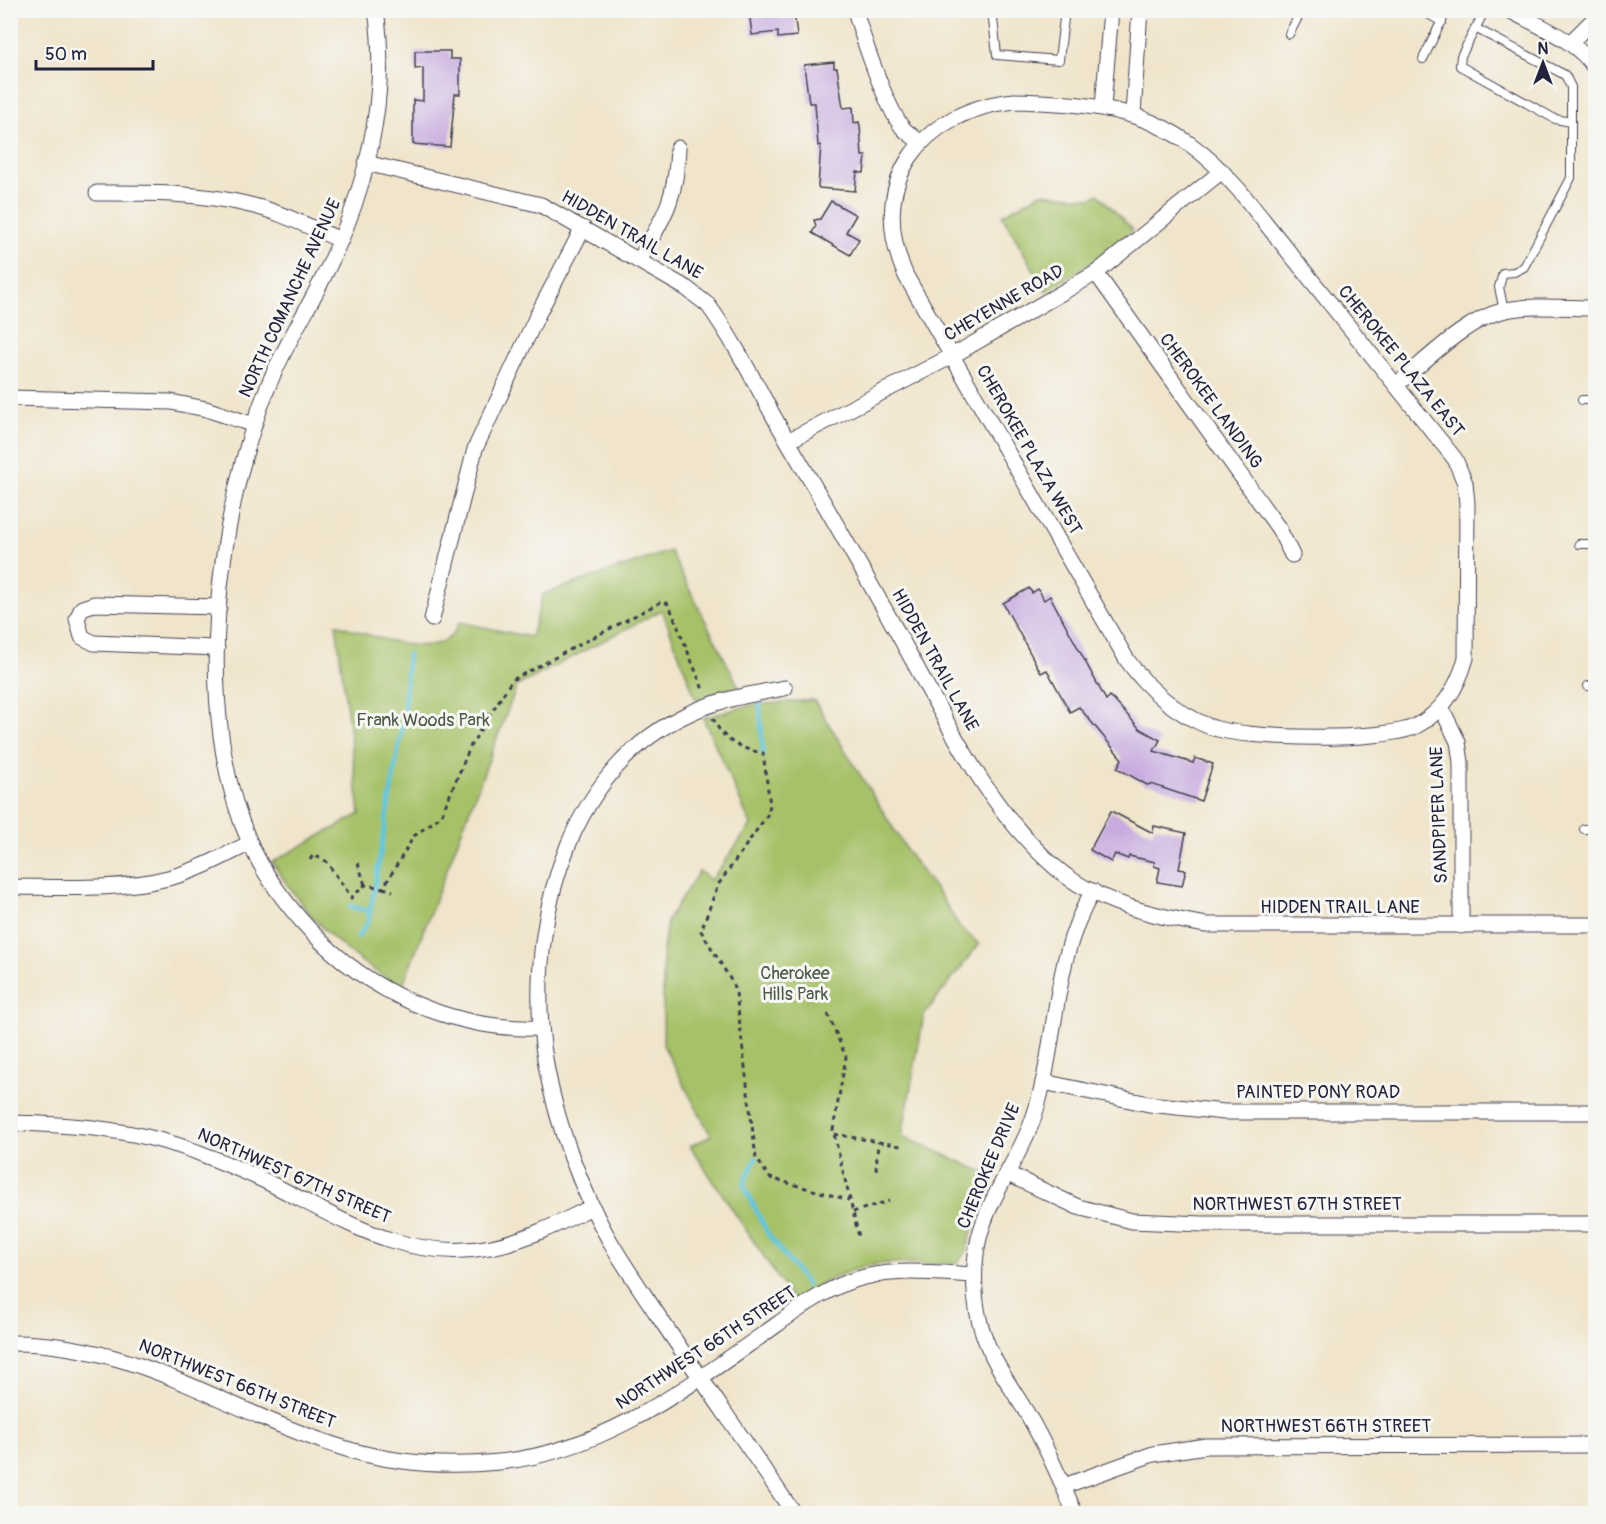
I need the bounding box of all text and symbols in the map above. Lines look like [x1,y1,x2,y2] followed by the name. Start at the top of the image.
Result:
[36,33,153,71] scale bar
[1513,33,1573,93] north arrow
[1538,39,1549,59] text: N
[45,43,87,66] text: 50 m
[557,185,707,285] street label: HIDDEN TRAIL LANE
[234,195,346,401] street label: NORTH COMANCHE AVENUE
[940,259,1068,347] street label: CHEYENNE ROAD
[1333,281,1469,441] street label: CHEROKEE PLAZA EAST
[1154,329,1268,473] street label: CHEROKEE LANDING
[971,361,1087,539] street label: CHEROKEE PLAZA WEST
[886,585,984,735] street label: HIDDEN TRAIL LANE
[356,709,490,732] park label: Frank Woods Park
[1425,746,1453,884] street label: SANDPIPER LANE
[1260,896,1420,919] street label: HIDDEN TRAIL LANE
[760,962,830,1006] park label: Cherokee Hills Park
[1236,1081,1400,1104] street label: PAINTED PONY ROAD
[952,1100,1026,1232] street label: CHEROKEE DRIVE
[194,1123,394,1229] street label: NORTHWEST 67TH STREET
[1192,1193,1402,1216] street label: NORTHWEST 67TH STREET
[612,1281,800,1415] street label: NORTHWEST 66TH STREET
[135,1334,339,1434] street label: NORTHWEST 66TH STREET
[1221,1415,1431,1438] street label: NORTHWEST 66TH STREET

